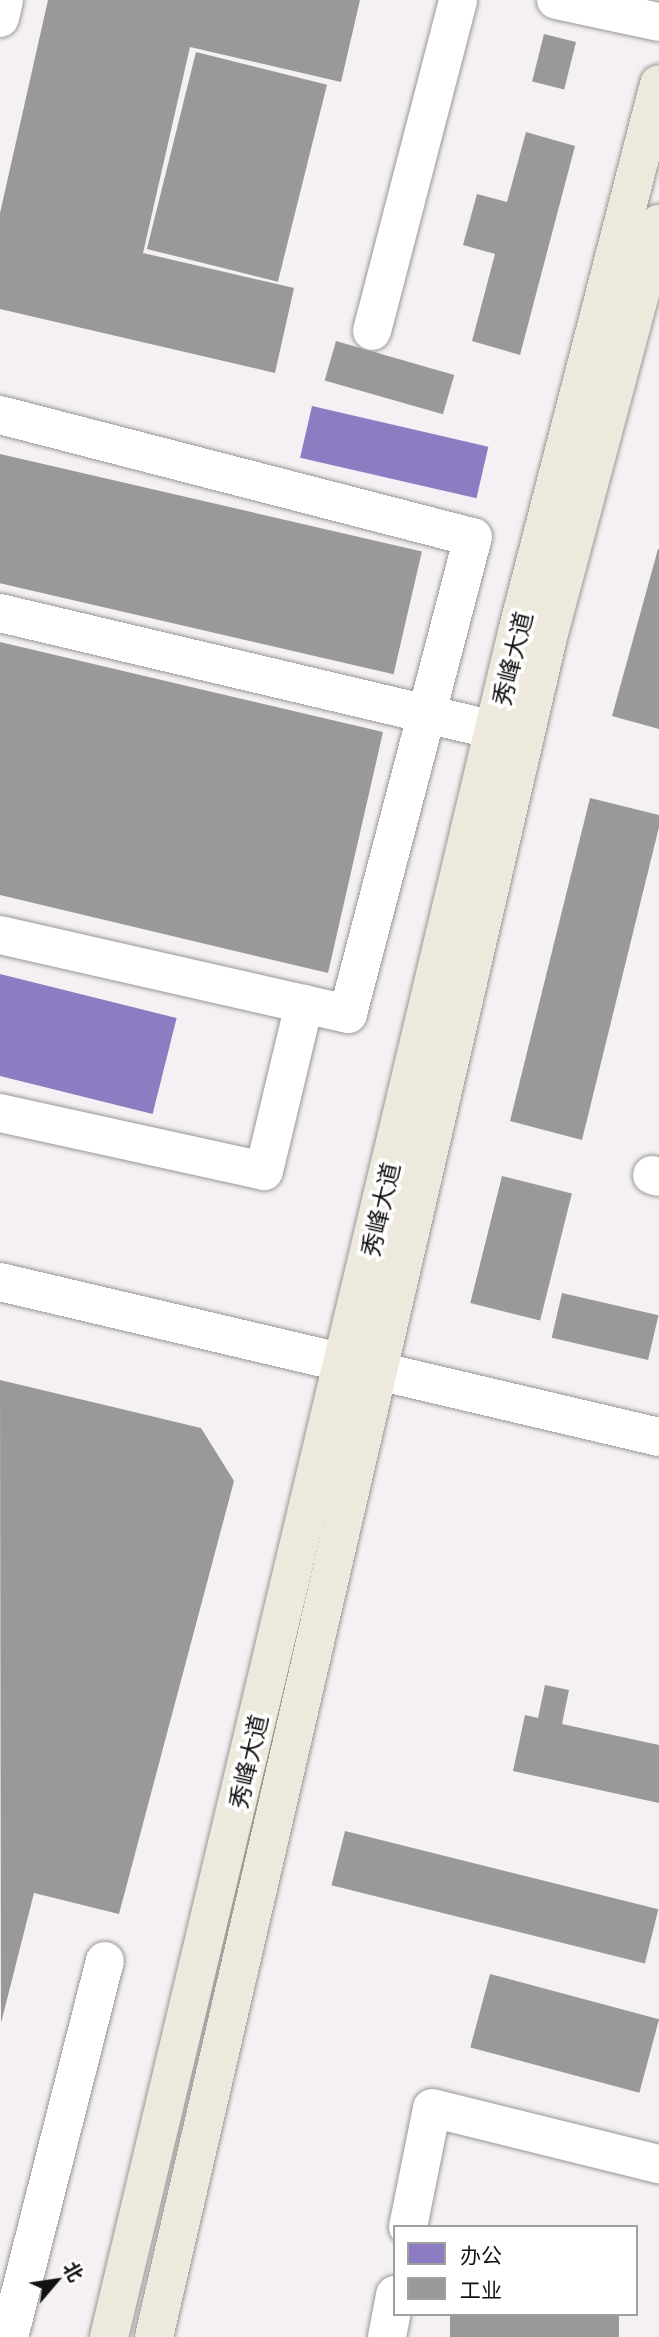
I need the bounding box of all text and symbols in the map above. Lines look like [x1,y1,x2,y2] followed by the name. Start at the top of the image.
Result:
[485,608,537,708] street label: 秀峰大道
[354,1159,404,1259] street label: 秀峰大道
[222,1711,272,1811] street label: 秀峰大道
[393,2225,638,2316] legend
[460,2239,502,2269] text: 办公
[21,2246,91,2316] north arrow
[58,2256,91,2285] text: 北
[460,2274,502,2304] text: 工业

